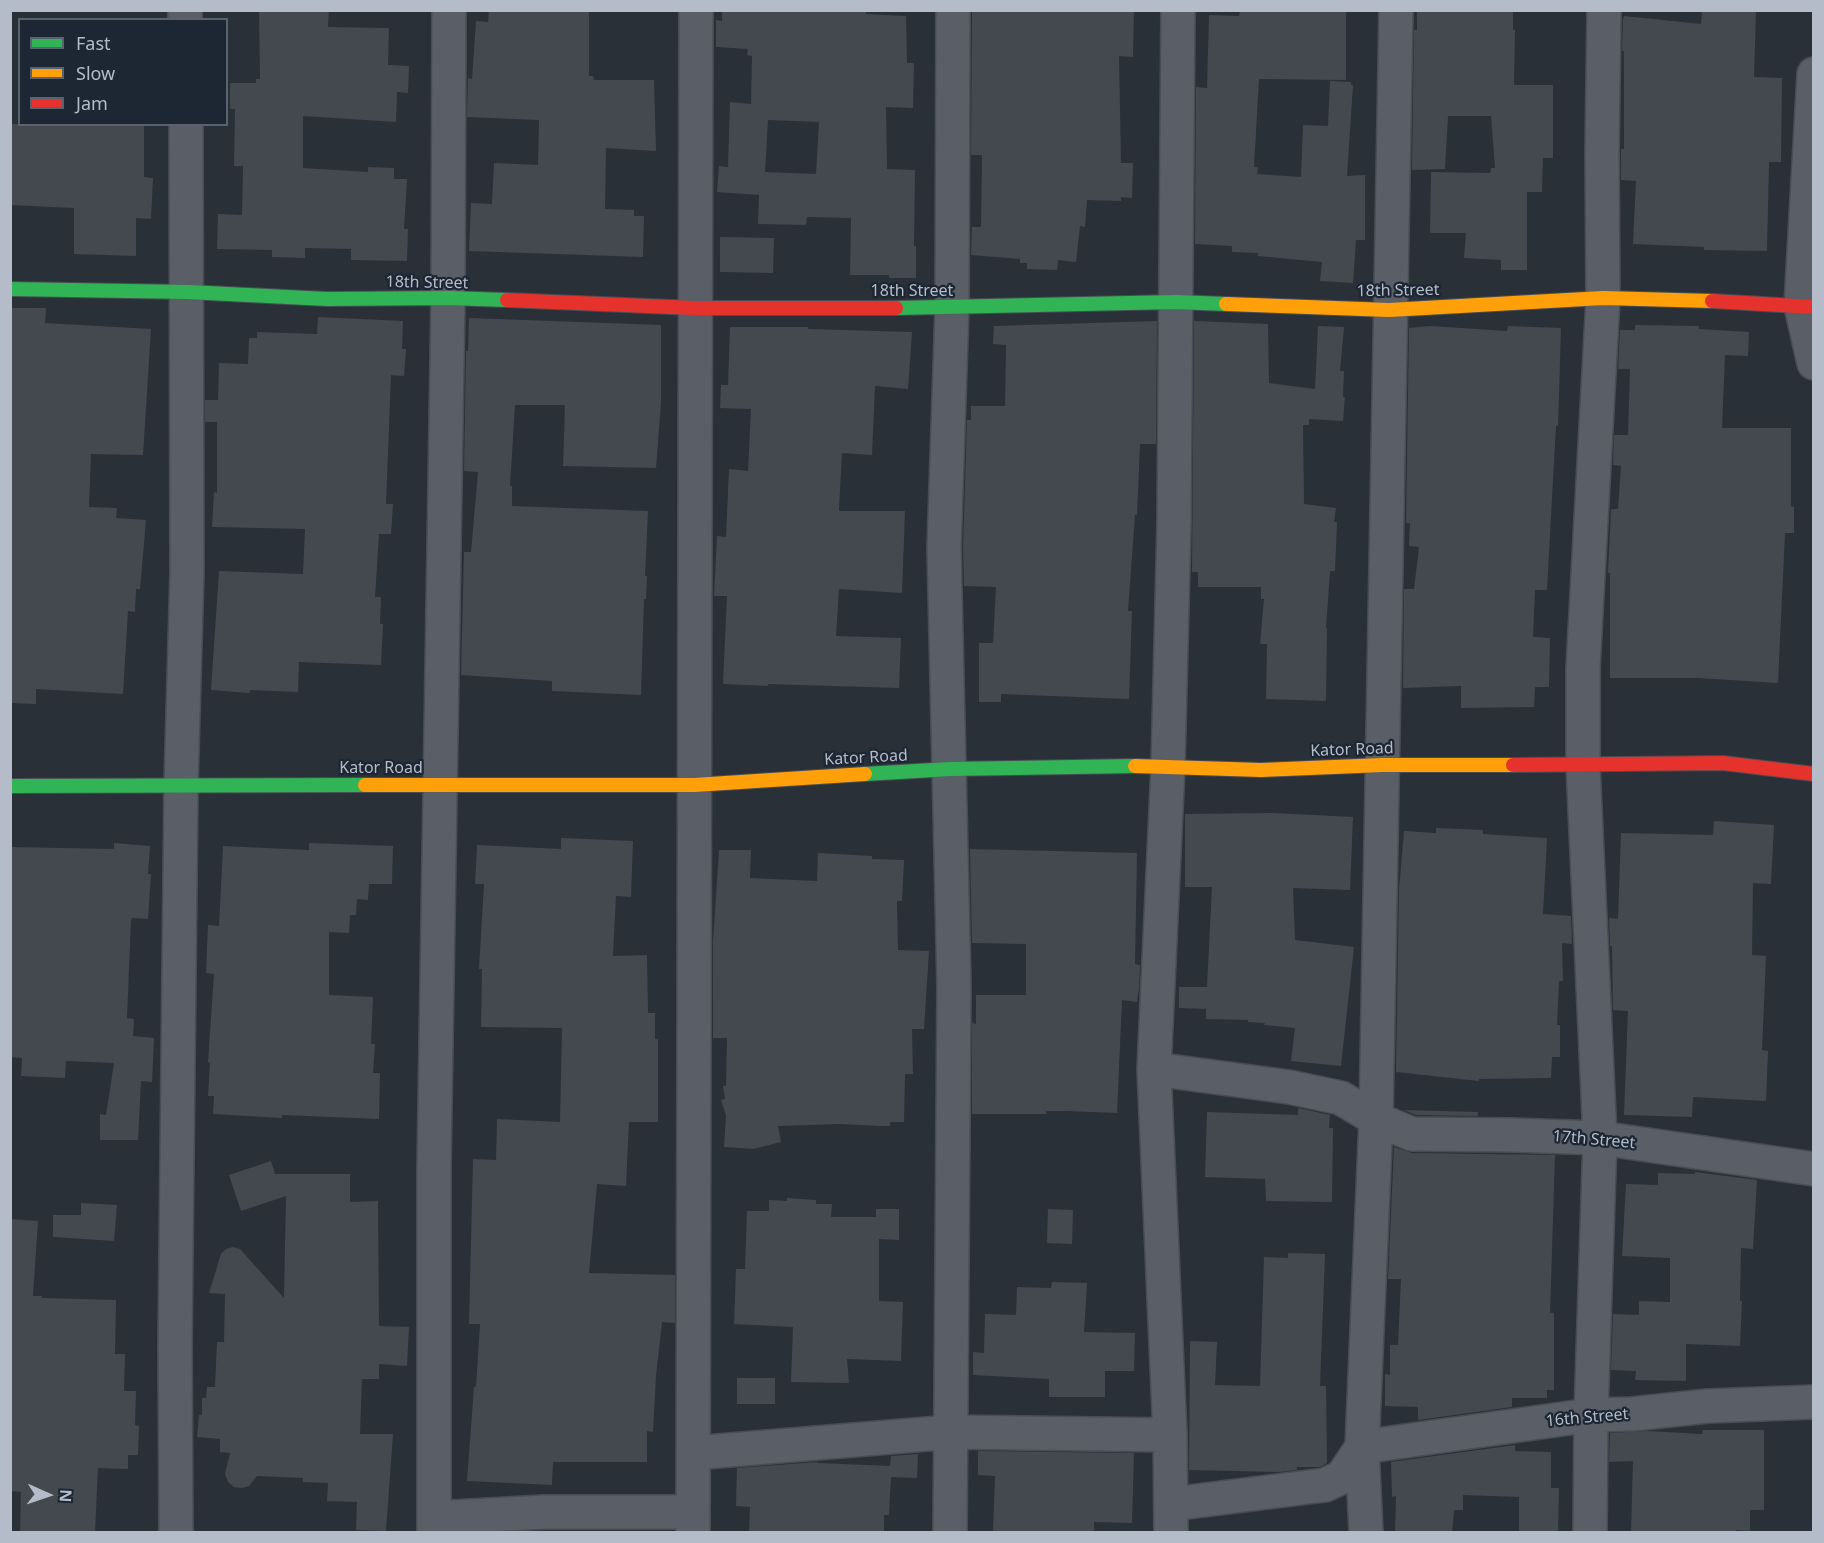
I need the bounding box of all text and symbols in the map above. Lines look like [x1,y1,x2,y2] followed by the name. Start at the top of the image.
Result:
[18,18,228,126] legend
[76,31,111,55] text: Fast
[76,61,115,85] text: Slow
[76,91,108,115] text: Jam
[385,273,469,293] street label: 18th Street
[871,281,953,301] street label: 18th Street
[1356,281,1440,301] street label: 18th Street
[1310,739,1394,761] street label: Kator Road
[824,746,908,770] street label: Kator Road
[339,758,423,778] street label: Kator Road
[1552,1127,1636,1153] street label: 17th Street
[1545,1405,1629,1431] street label: 16th Street
[18,1465,78,1525] north arrow
[55,1489,77,1503] text: N

